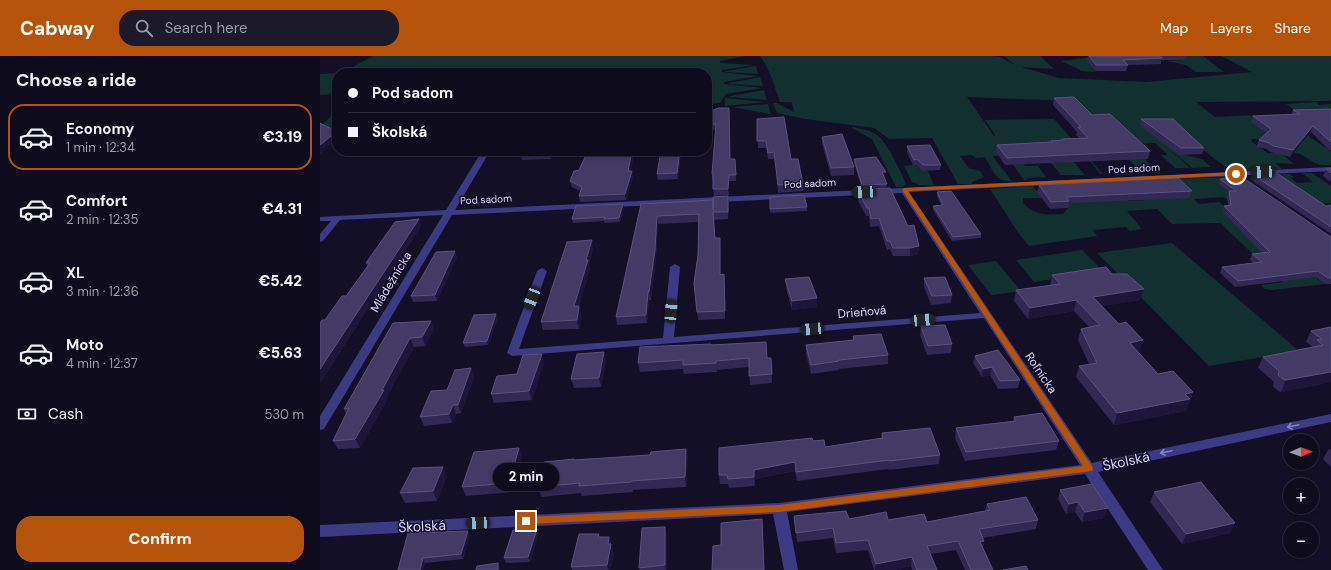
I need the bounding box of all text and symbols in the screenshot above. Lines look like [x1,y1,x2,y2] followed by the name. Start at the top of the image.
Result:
[119,10,399,46] search box
[20,16,95,41] text: Cabway
[133,17,155,39] icon: search
[165,18,247,38] text: Search here
[1160,19,1188,37] text: Map
[1210,19,1252,37] text: Layers
[1274,19,1311,37] text: Share
[16,68,137,92] text: Choose a ride
[372,83,453,103] text: Pod sadom
[18,119,54,155] icon: car
[66,119,134,139] text: Economy
[372,122,427,142] text: Školská
[263,127,302,147] text: €3.19
[66,139,135,156] text: 1 min · 12:34
[1108,161,1160,176] street label: Pod sadom
[1227,165,1245,183] route start
[1251,165,1275,179] car
[784,176,836,191] street label: Pod sadom
[852,185,876,199] car
[18,191,54,227] icon: car
[66,191,127,211] text: Comfort
[460,192,512,207] street label: Pod sadom
[262,199,302,219] text: €4.31
[66,211,138,228] text: 2 min · 12:35
[367,249,415,315] street label: Mládežnícka
[18,263,54,299] icon: car
[66,263,84,283] text: XL
[258,271,302,291] text: €5.42
[66,283,139,300] text: 3 min · 12:36
[522,285,542,311] car
[664,299,678,323] car
[837,302,887,322] street label: Drieňová
[911,313,935,327] car
[800,322,824,336] car
[18,335,54,371] icon: car
[66,335,104,355] text: Moto
[259,343,302,363] text: €5.63
[1021,349,1061,397] street label: Roľnícka
[66,355,138,372] text: 4 min · 12:37
[16,403,38,425] icon: cash
[48,404,83,424] text: Cash
[264,406,304,423] text: 530 m
[1287,422,1300,430] one-way arrow
[1283,434,1319,470] north arrow
[1283,434,1319,558] map controls
[1101,447,1151,475] street label: Školská
[1159,449,1172,457] one-way arrow
[493,463,559,491] callout: 2 min
[509,468,543,485] text: 2 min
[1283,478,1319,514] button: +
[517,512,535,530] route end
[16,516,304,562] button: Confirm
[398,516,446,536] street label: Školská
[466,516,490,530] car
[1283,522,1319,558] button: −

